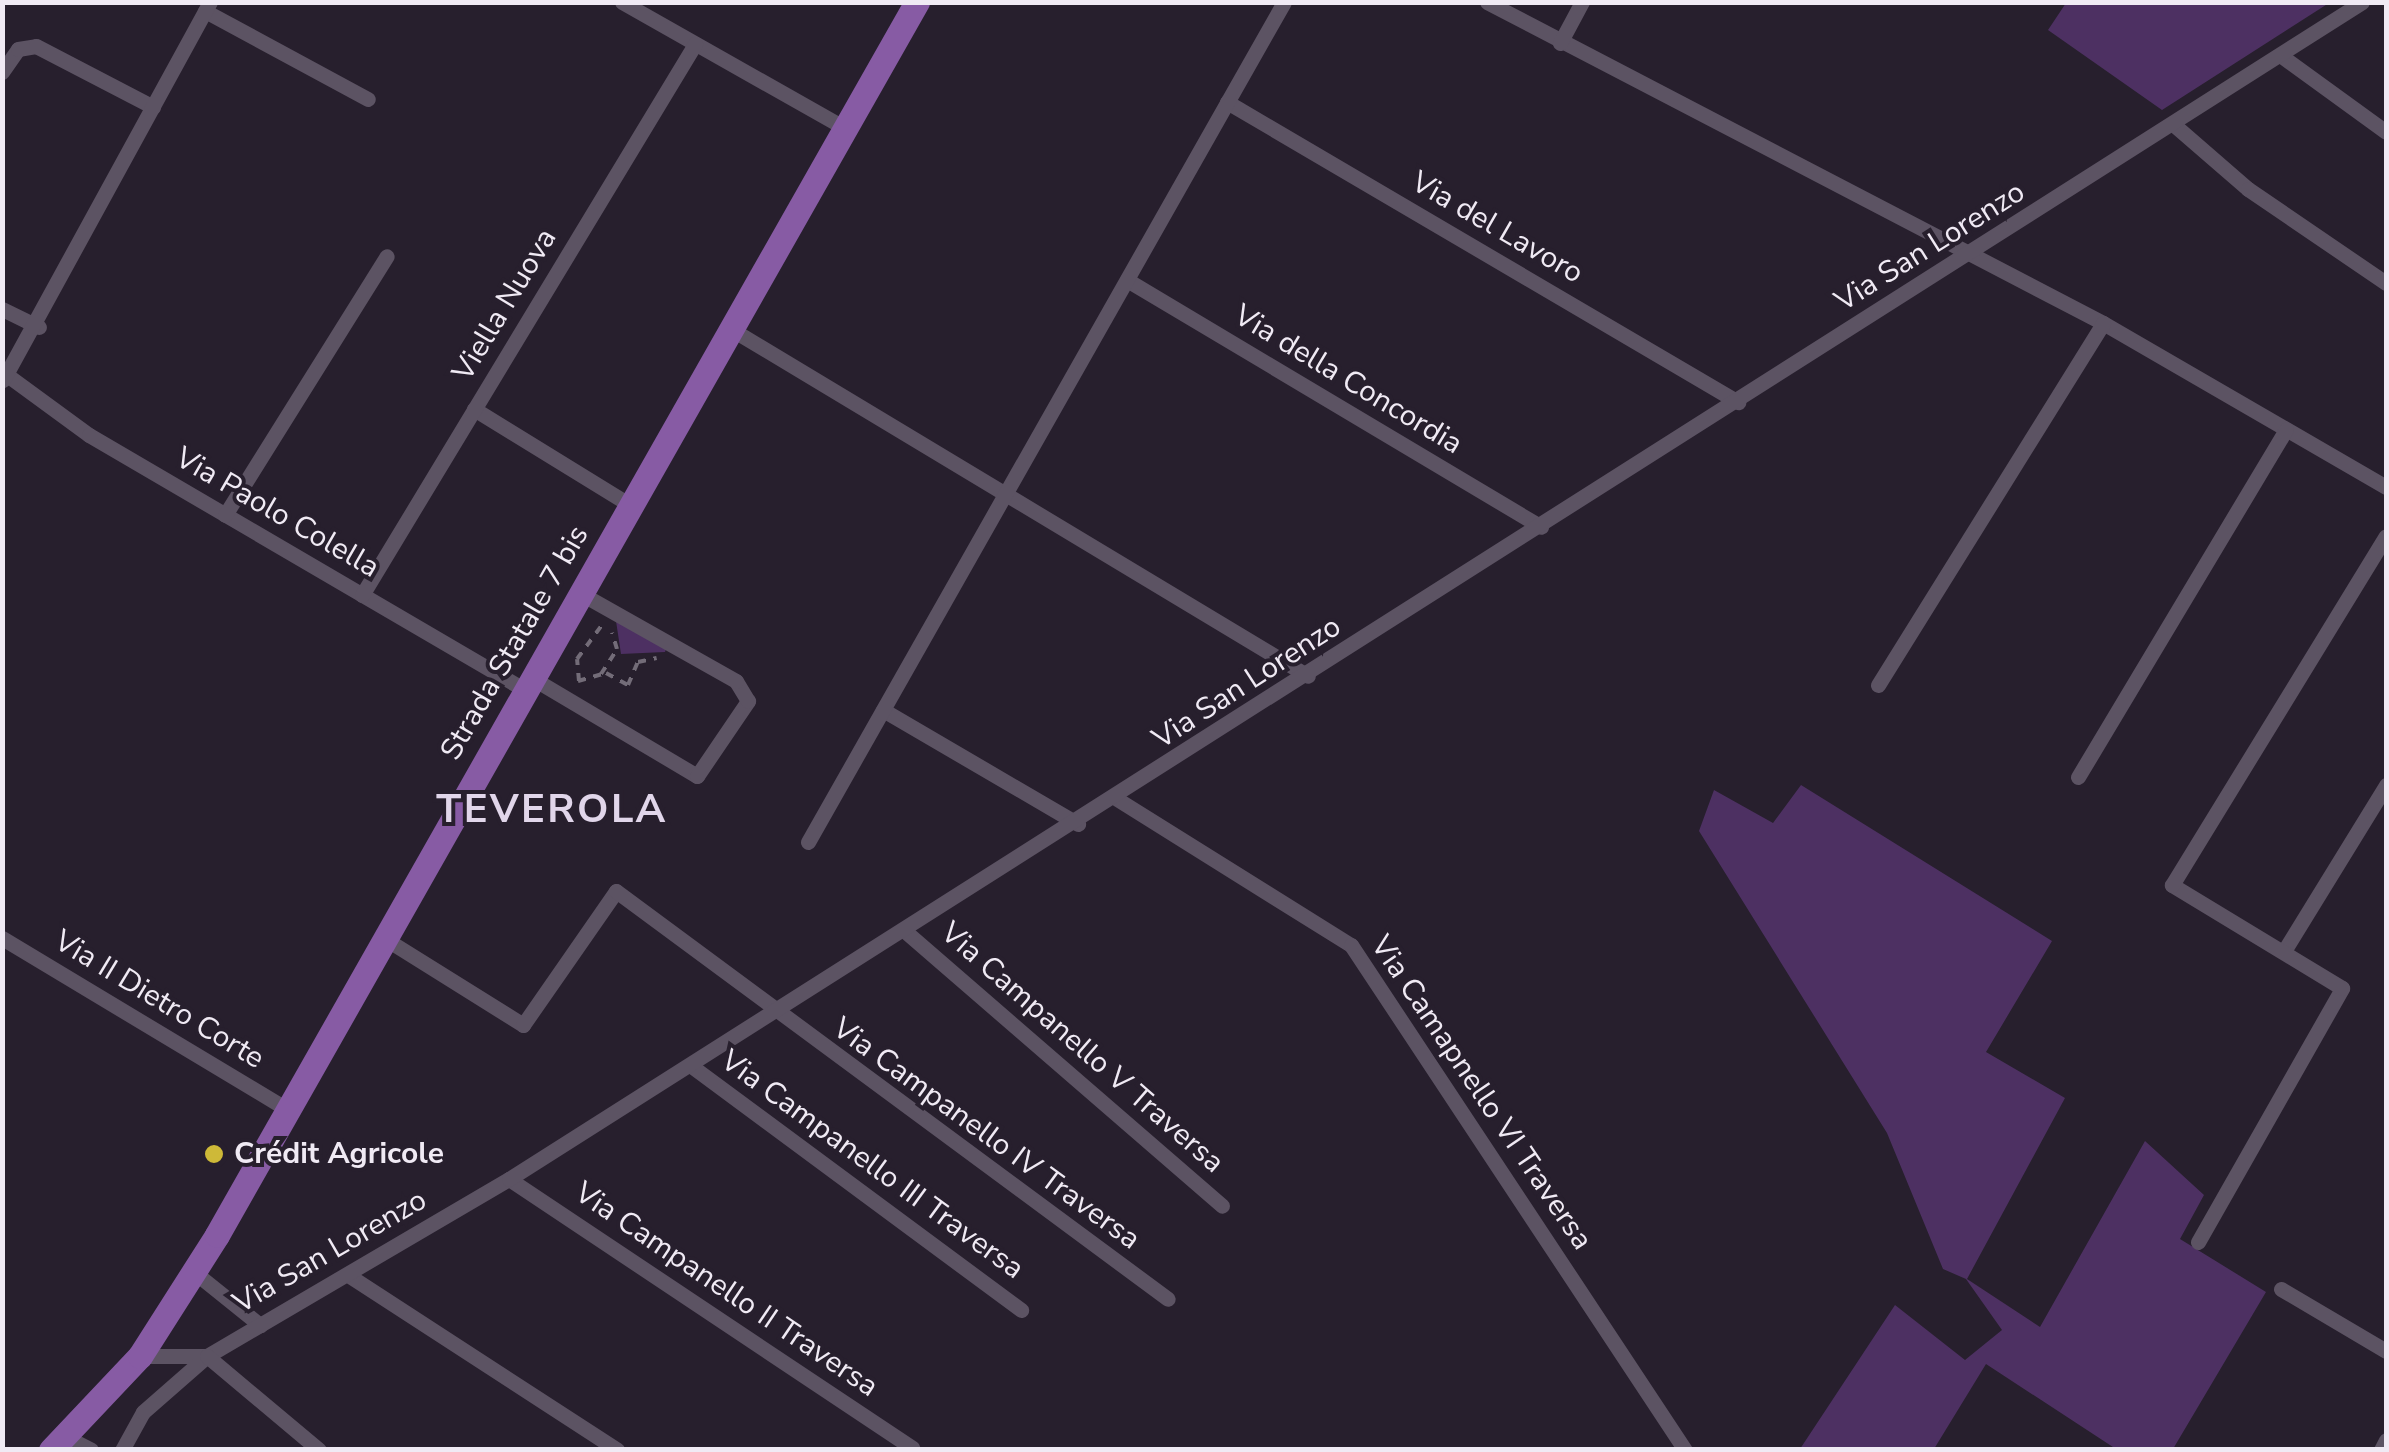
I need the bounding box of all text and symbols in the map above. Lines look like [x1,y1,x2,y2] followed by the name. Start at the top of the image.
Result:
[1405,164,1589,292] street label: Via del Lavoro
[1828,174,2032,320] street label: Via San Lorenzo
[445,222,565,388] street label: Viella Nuova
[1227,298,1469,462] street label: Via della Concordia
[169,440,385,586] street label: Via Paolo Colella
[433,519,597,767] street label: Strada Statale 7 bis
[1146,609,1348,757] street label: Via San Lorenzo
[436,785,668,833] district label: TEVEROLA
[933,915,1231,1181] street label: Via Campanello V Traversa
[47,923,271,1077] street label: Via II Dietro Corte
[1362,929,1600,1257] street label: Via Camapnello VI Traversa
[825,1010,1147,1258] street label: Via Campanello IV Traversa
[713,1043,1031,1287] street label: Via Campanello III Traversa
[234,1136,444,1172] place label: Crédit Agricole
[203,1143,225,1165] marker: Crédit Agricole
[567,1175,885,1405] street label: Via Campanello II Traversa
[227,1182,433,1322] street label: Via San Lorenzo

